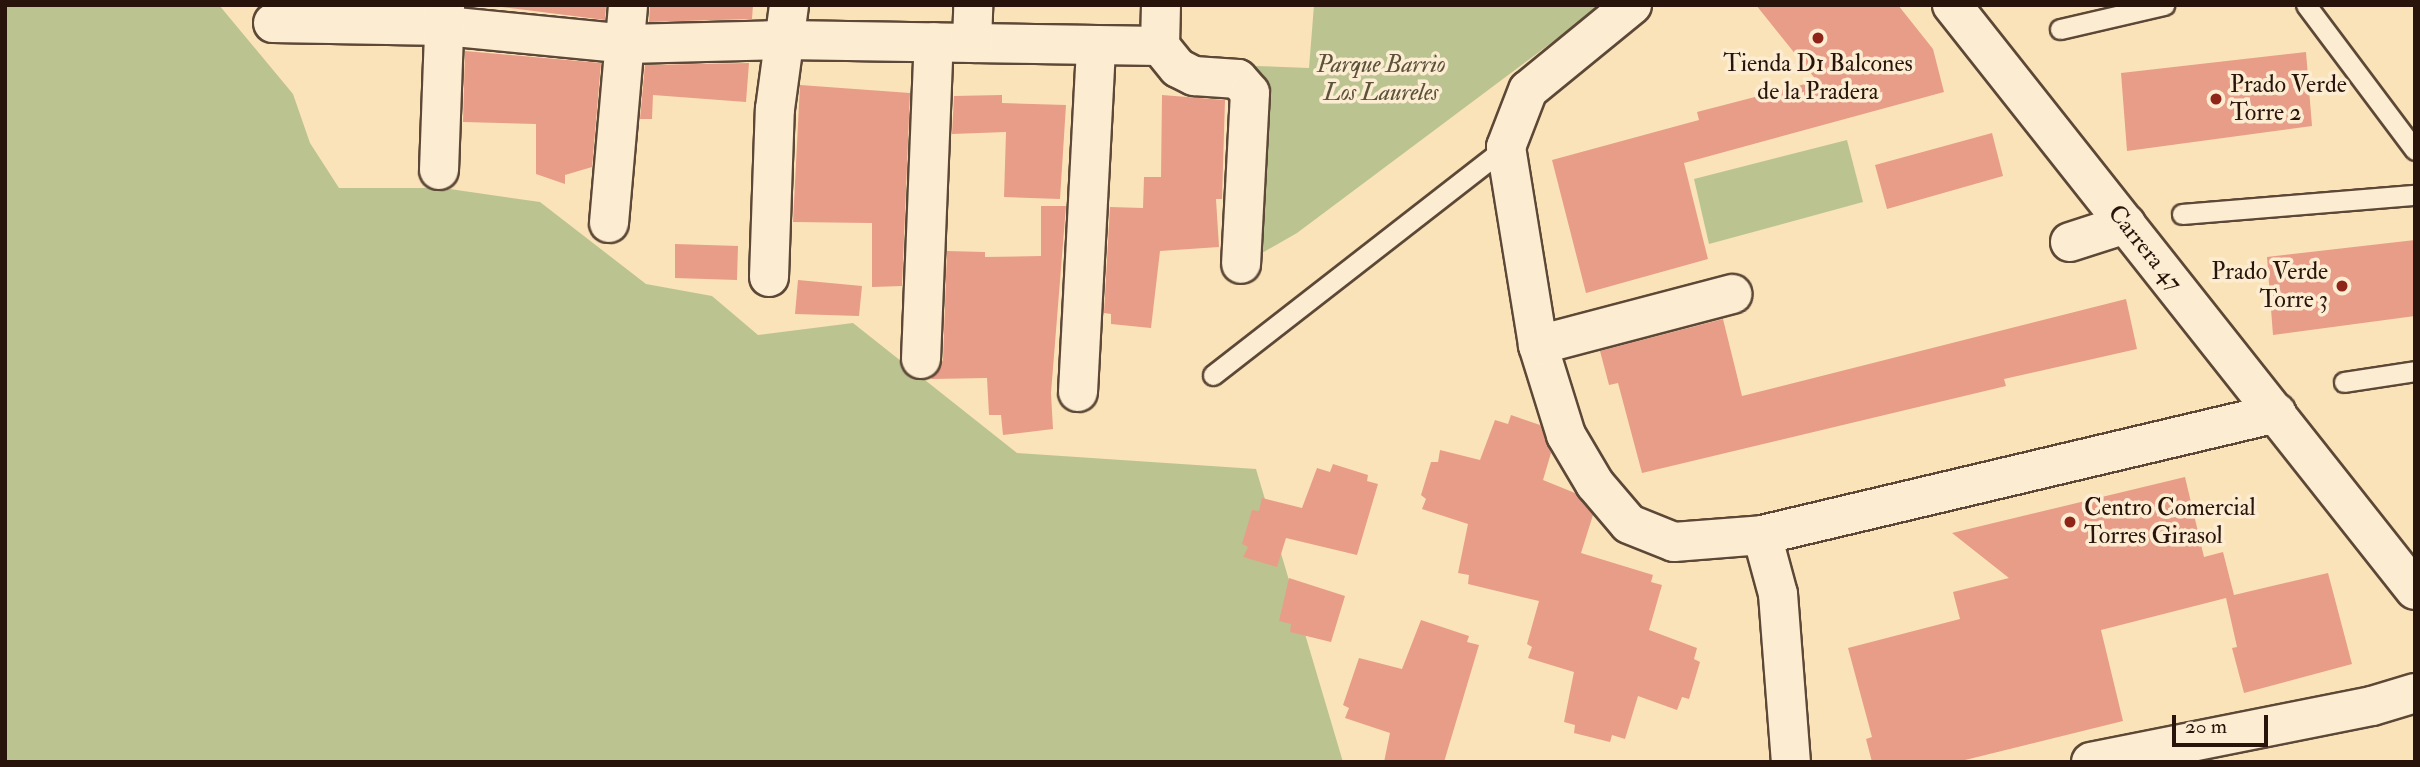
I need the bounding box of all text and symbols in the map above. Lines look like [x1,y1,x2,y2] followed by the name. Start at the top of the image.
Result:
[1810,30,1826,46] marker: Tienda D1 Balcones de la Pradera
[1723,50,1913,106] place label: Tienda D1 Balcones de la Pradera
[1316,51,1446,107] park label: Parque Barrio Los Laureles
[2230,71,2347,127] place label: Prado Verde Torre 2
[2208,91,2224,107] marker: Prado Verde Torre 2
[2102,199,2188,297] street label: Carrera 47
[2211,258,2328,314] place label: Prado Verde Torre 3
[2334,278,2350,294] marker: Prado Verde Torre 3
[2084,494,2256,550] place label: Centro Comercial Torres Girasol
[2062,514,2078,530] marker: Centro Comercial Torres Girasol
[2175,700,2271,744] scale bar
[2185,713,2227,740] text: 20 m

